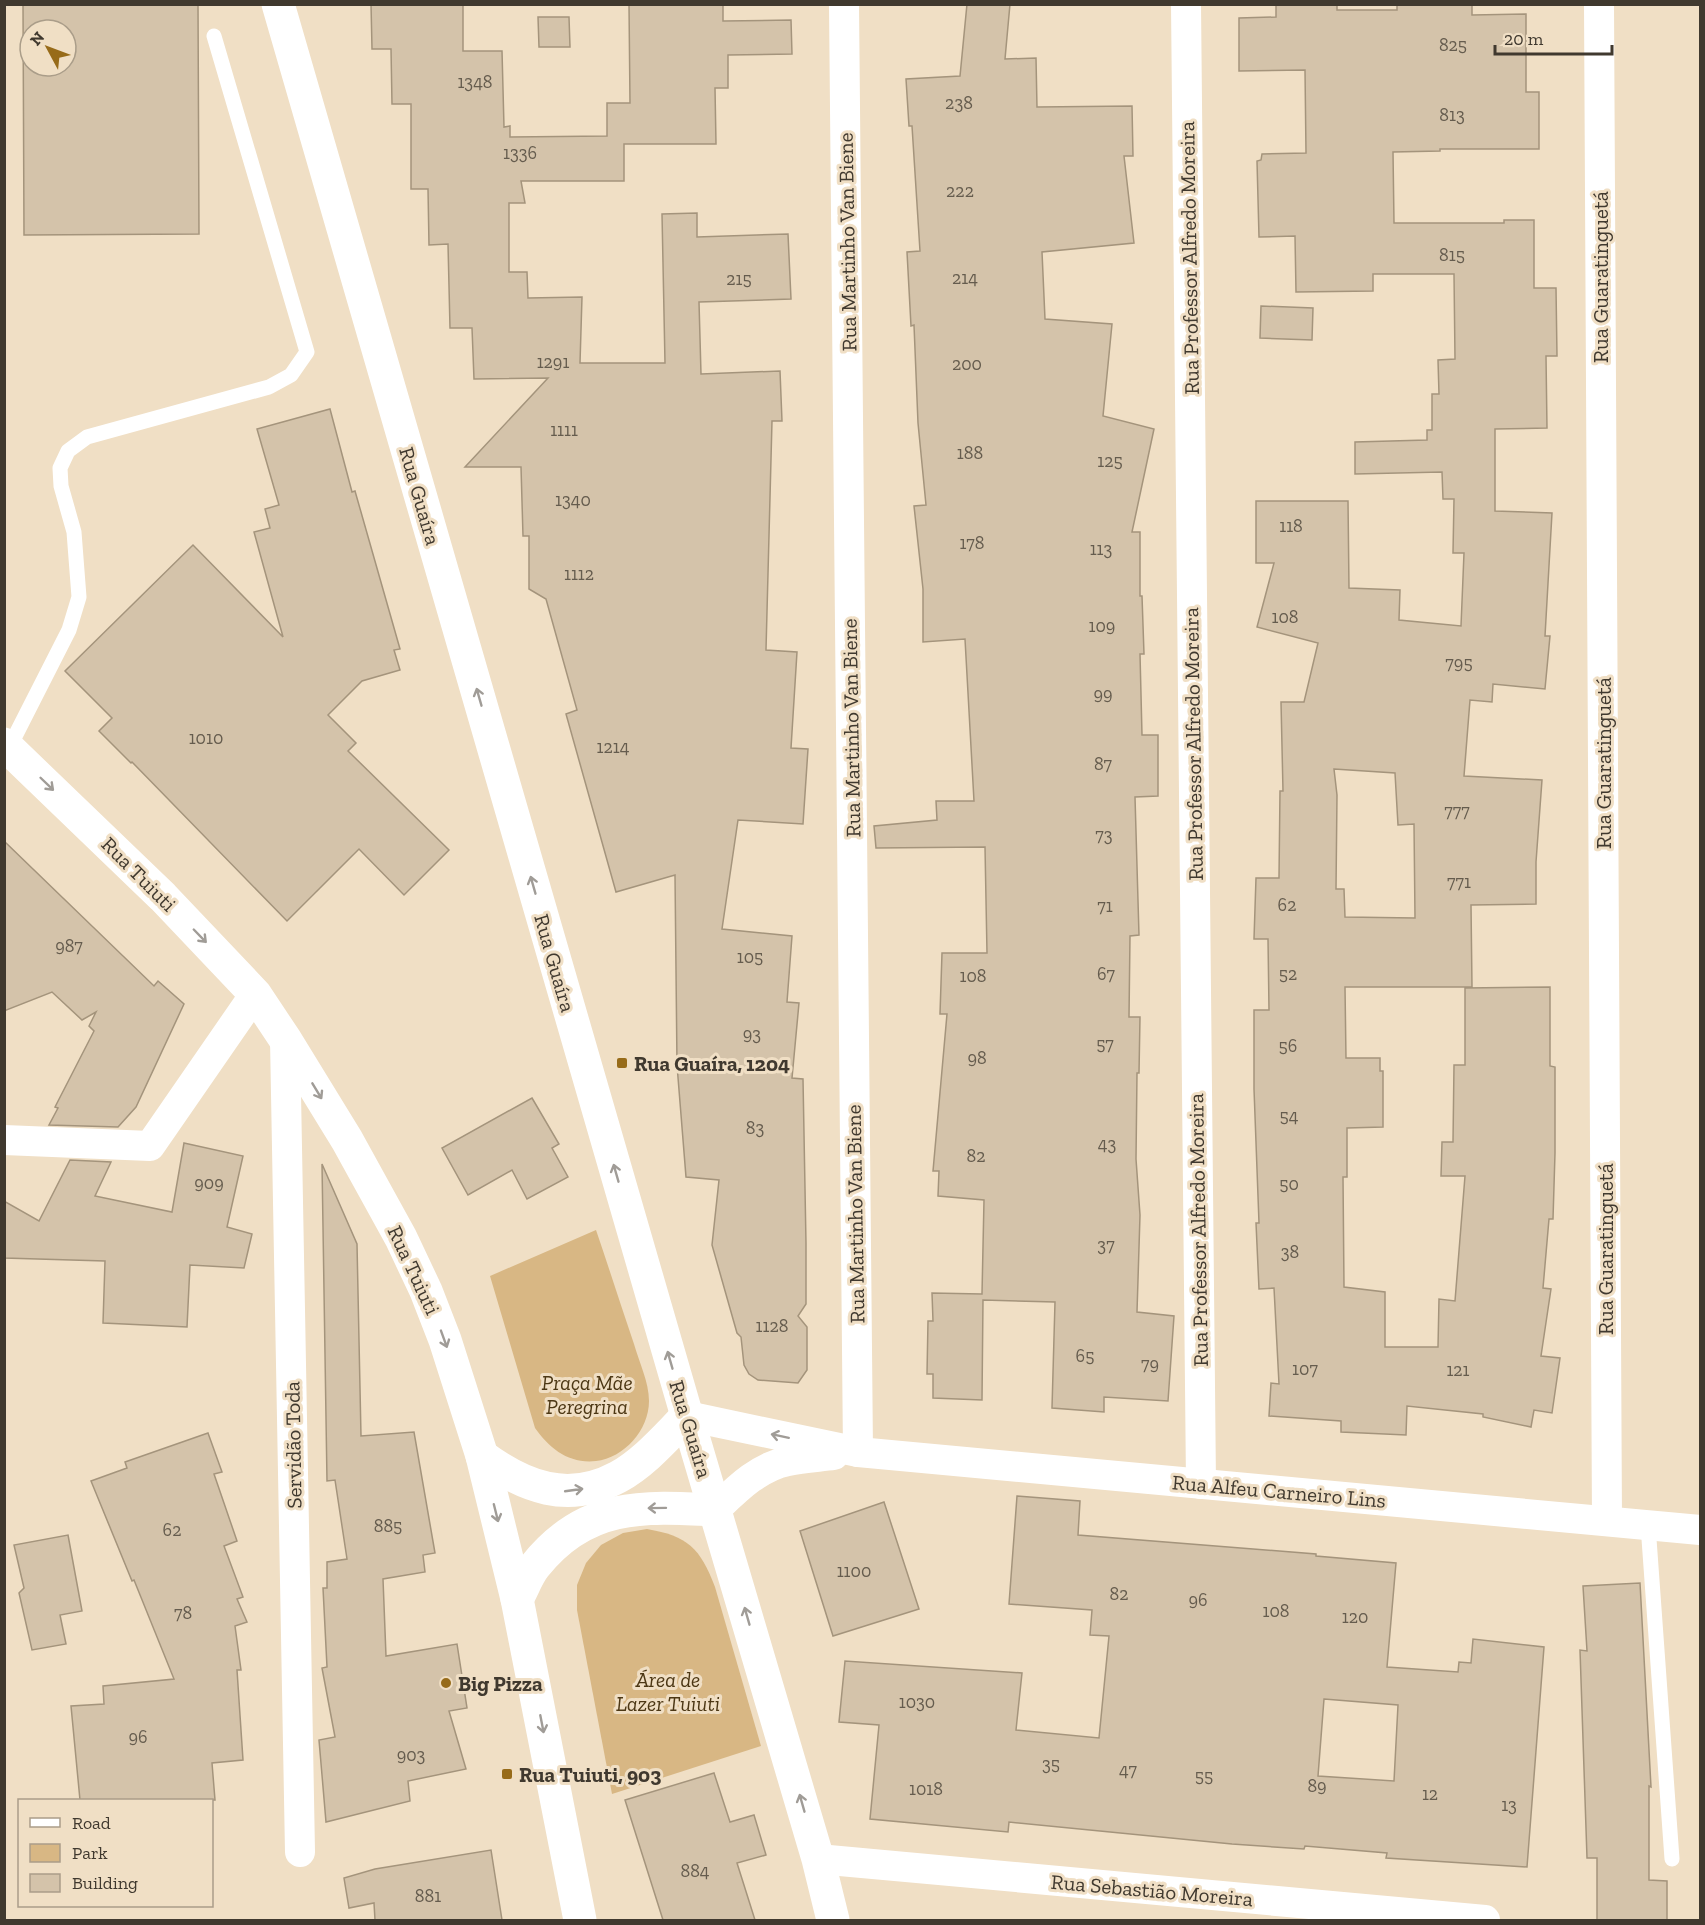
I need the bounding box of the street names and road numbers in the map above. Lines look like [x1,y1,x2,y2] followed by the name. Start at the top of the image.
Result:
[1174,121,1204,395] street label: Rua Professor Alfredo Moreira
[833,132,861,352] street label: Rua Martinho Van Biene
[1588,191,1613,363] street label: Rua Guaratinguetá
[394,444,446,548] street label: Rua Guaíra
[1178,607,1208,881] street label: Rua Professor Alfredo Moreira
[837,618,865,838] street label: Rua Martinho Van Biene
[1591,677,1616,849] street label: Rua Guaratinguetá
[96,831,182,917] street label: Rua Tuiuti
[529,911,581,1015] street label: Rua Guaíra
[1183,1093,1213,1367] street label: Rua Professor Alfredo Moreira
[841,1104,869,1324] street label: Rua Martinho Van Biene
[1593,1163,1618,1335] street label: Rua Guaratinguetá
[383,1221,446,1319] street label: Rua Tuiuti
[664,1377,718,1481] street label: Rua Guaíra
[279,1381,307,1509] street label: Servidão Toda
[1171,1469,1387,1513] street label: Rua Alfeu Carneiro Lins
[1050,1869,1254,1911] street label: Rua Sebastião Moreira

